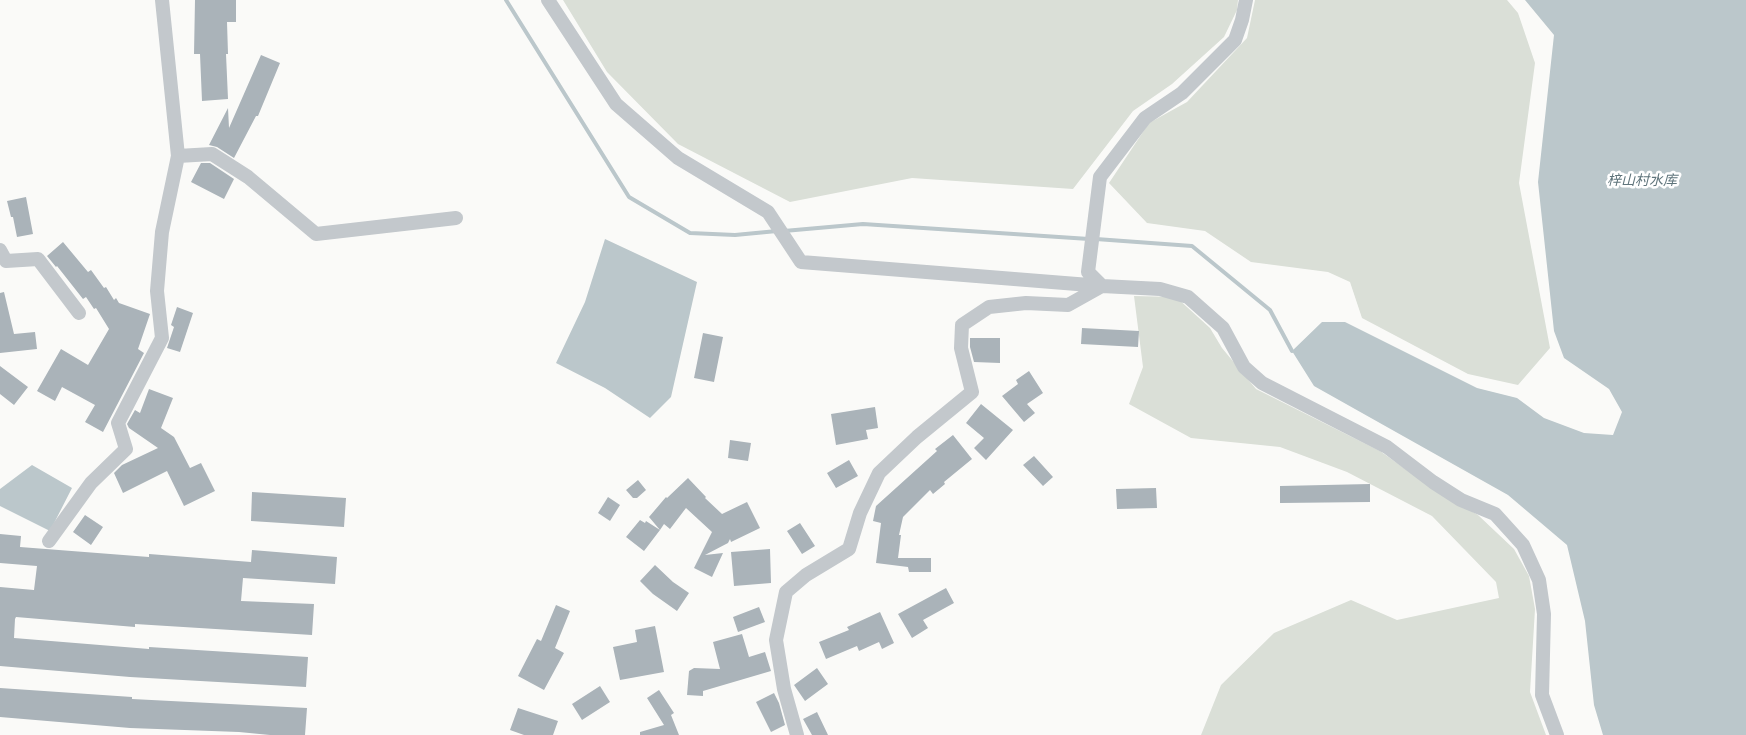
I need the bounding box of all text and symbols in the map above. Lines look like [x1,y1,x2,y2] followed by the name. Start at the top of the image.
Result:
[1607,173,1677,189] water label: 梓山村水库

